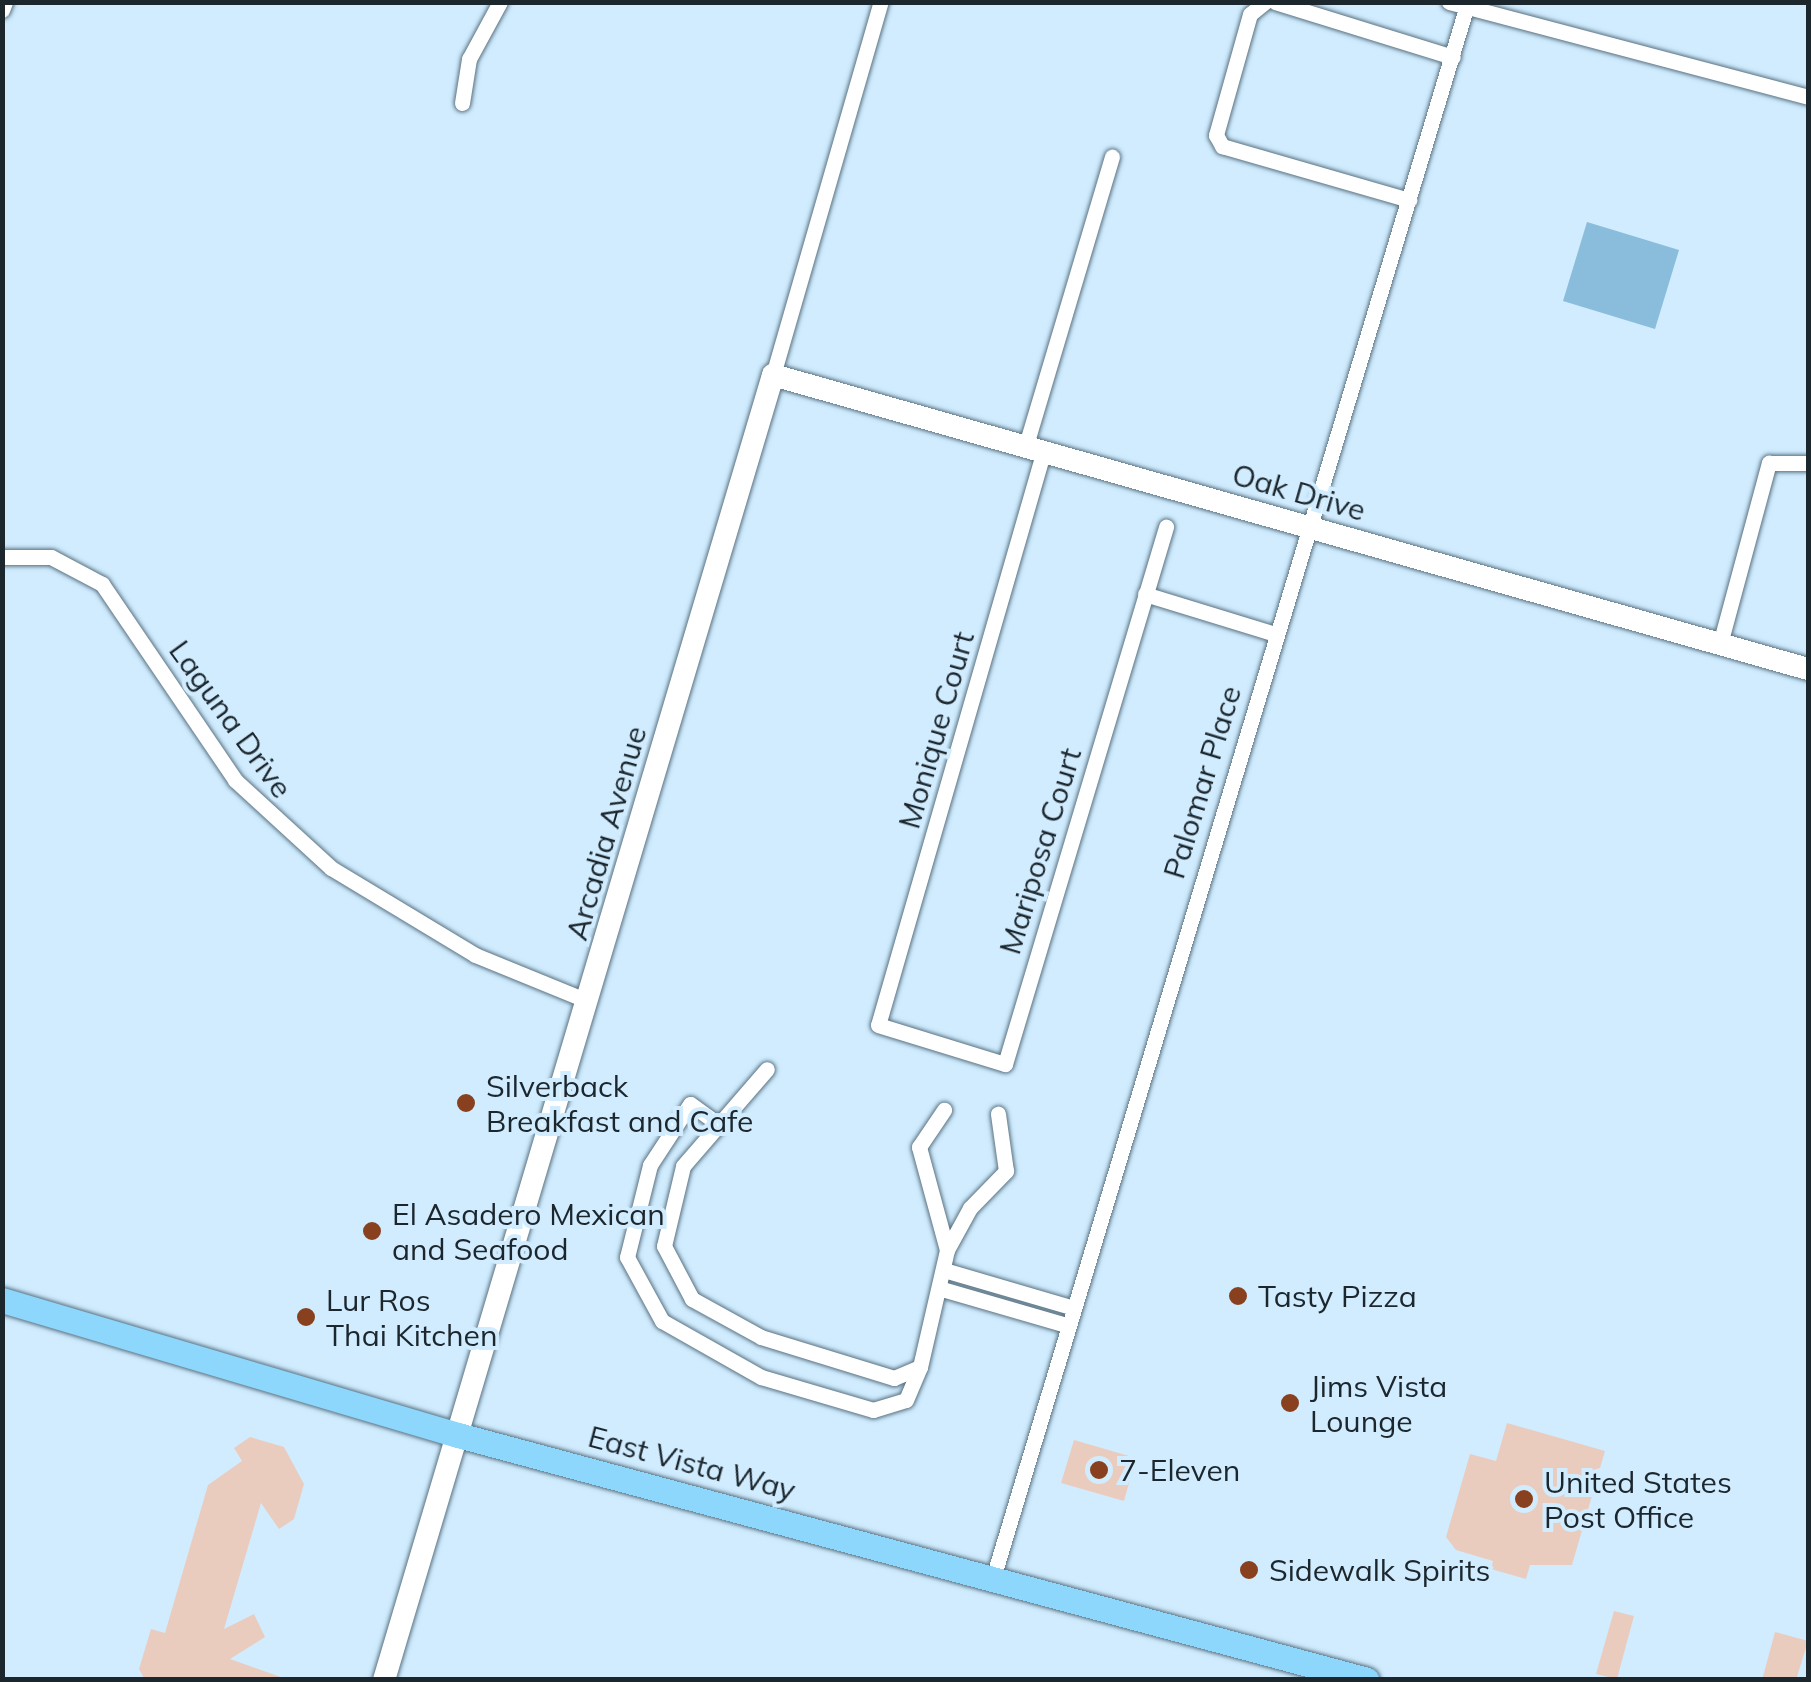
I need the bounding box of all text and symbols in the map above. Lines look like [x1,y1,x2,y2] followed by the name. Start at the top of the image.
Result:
[1228,456,1370,528] street label: Oak Drive
[891,627,981,833] street label: Monique Court
[162,633,300,805] street label: Laguna Drive
[1156,681,1248,883] street label: Palomar Place
[558,722,654,944] street label: Arcadia Avenue
[992,744,1088,958] street label: Mariposa Court
[486,1068,753,1138] place label: Silverback Breakfast and Cafe
[455,1092,477,1114] marker: Silverback Breakfast and Cafe
[392,1196,665,1266] place label: El Asadero Mexican and Seafood
[361,1220,383,1242] marker: El Asadero Mexican and Seafood
[1258,1278,1417,1314] place label: Tasty Pizza
[326,1282,498,1352] place label: Lur Ros Thai Kitchen
[1227,1285,1249,1307] marker: Tasty Pizza
[295,1306,317,1328] marker: Lur Ros Thai Kitchen
[1310,1368,1447,1438] place label: Jims Vista Lounge
[1279,1392,1301,1414] marker: Jims Vista Lounge
[584,1418,800,1508] street label: East Vista Way
[1119,1452,1240,1488] place label: 7-Eleven
[1088,1459,1110,1481] marker: 7-Eleven
[1544,1464,1732,1534] place label: United States Post Office
[1513,1488,1535,1510] marker: United States Post Office
[1269,1552,1490,1588] place label: Sidewalk Spirits
[1238,1559,1260,1581] marker: Sidewalk Spirits

